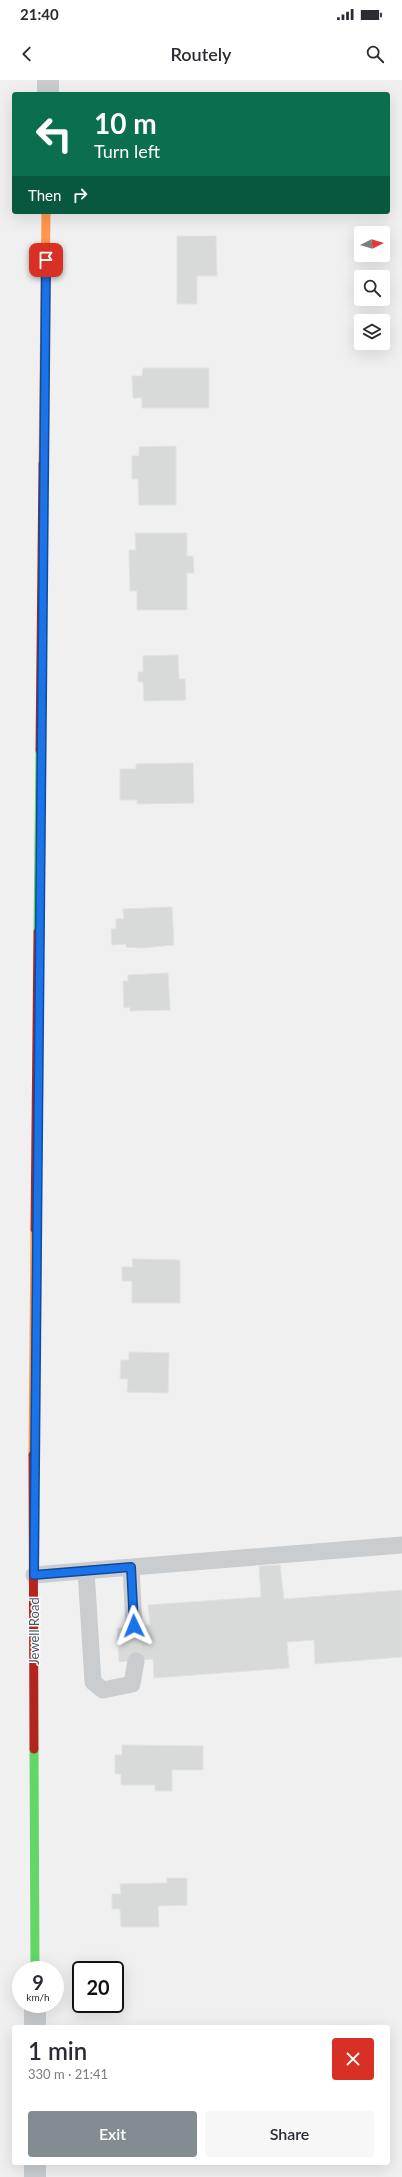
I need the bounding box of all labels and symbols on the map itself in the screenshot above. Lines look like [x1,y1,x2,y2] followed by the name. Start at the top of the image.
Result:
[354,226,390,262] north arrow
[29,243,63,277] pin
[26,1597,42,1665] street label: Jewell Road
[113,1605,155,1647] position arrow
[72,1961,124,2013] speed limit sign: 20

